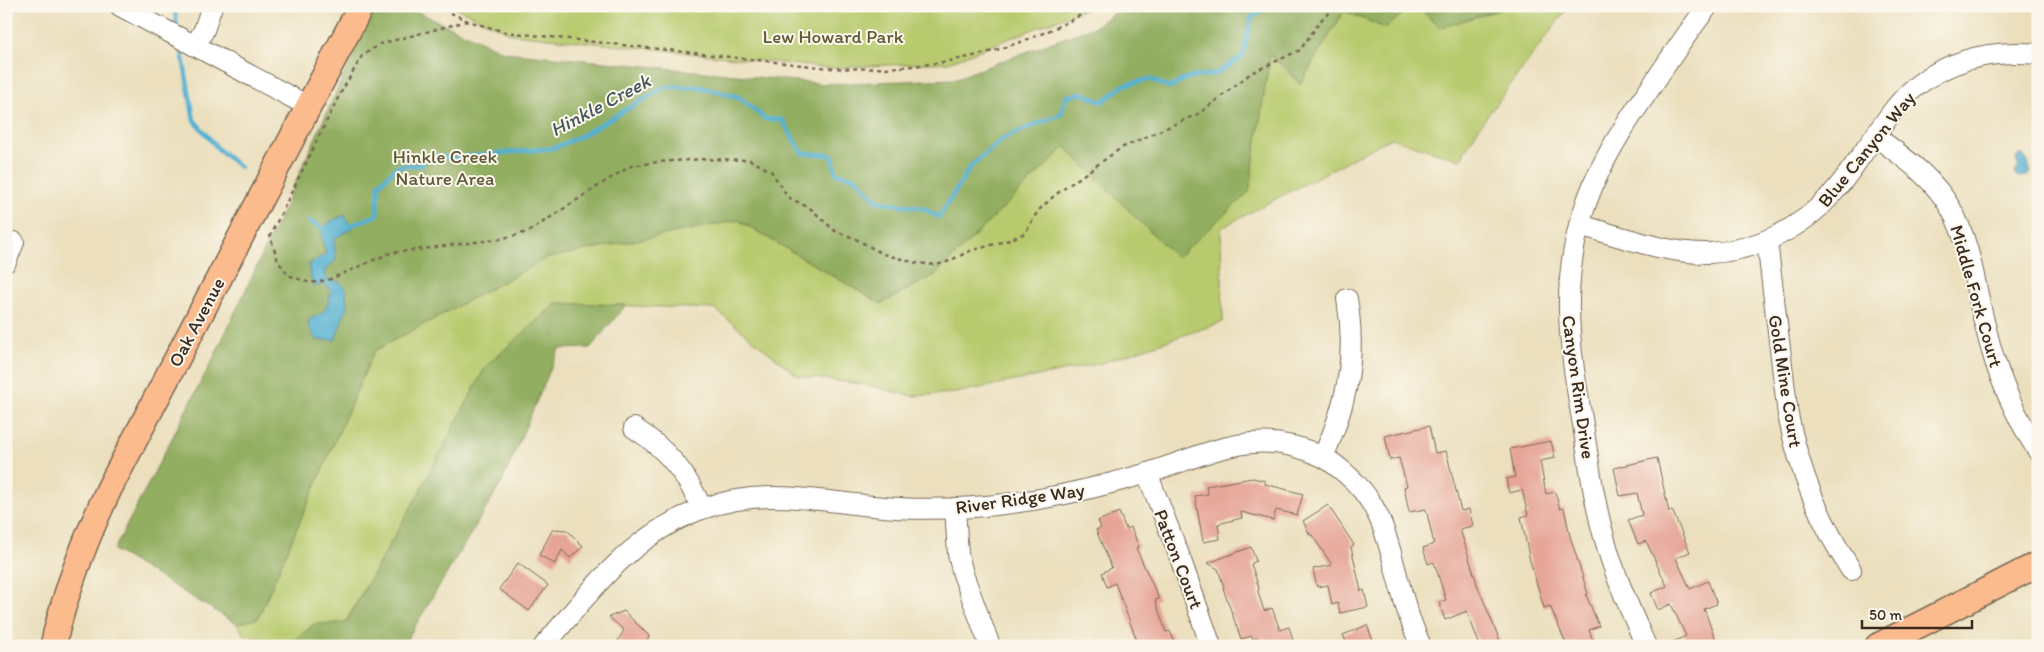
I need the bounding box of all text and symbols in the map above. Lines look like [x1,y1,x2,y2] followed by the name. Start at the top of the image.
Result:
[763,25,904,48] park label: Lew Howard Park
[546,68,656,141] water label: Hinkle Creek
[1813,87,1920,212] street label: Blue Canyon Way
[393,145,498,190] park label: Hinkle Creek Nature Area
[1945,222,2008,370] street label: Middle Fork Court
[163,274,230,371] street label: Oak Avenue
[1764,313,1807,449] street label: Gold Mine Court
[1557,314,1600,460] street label: Canyon Rim Drive
[954,478,1086,519] street label: River Ridge Way
[1149,506,1208,612] street label: Patton Court
[1862,597,1972,629] scale bar
[1869,606,1902,624] text: 50 m

